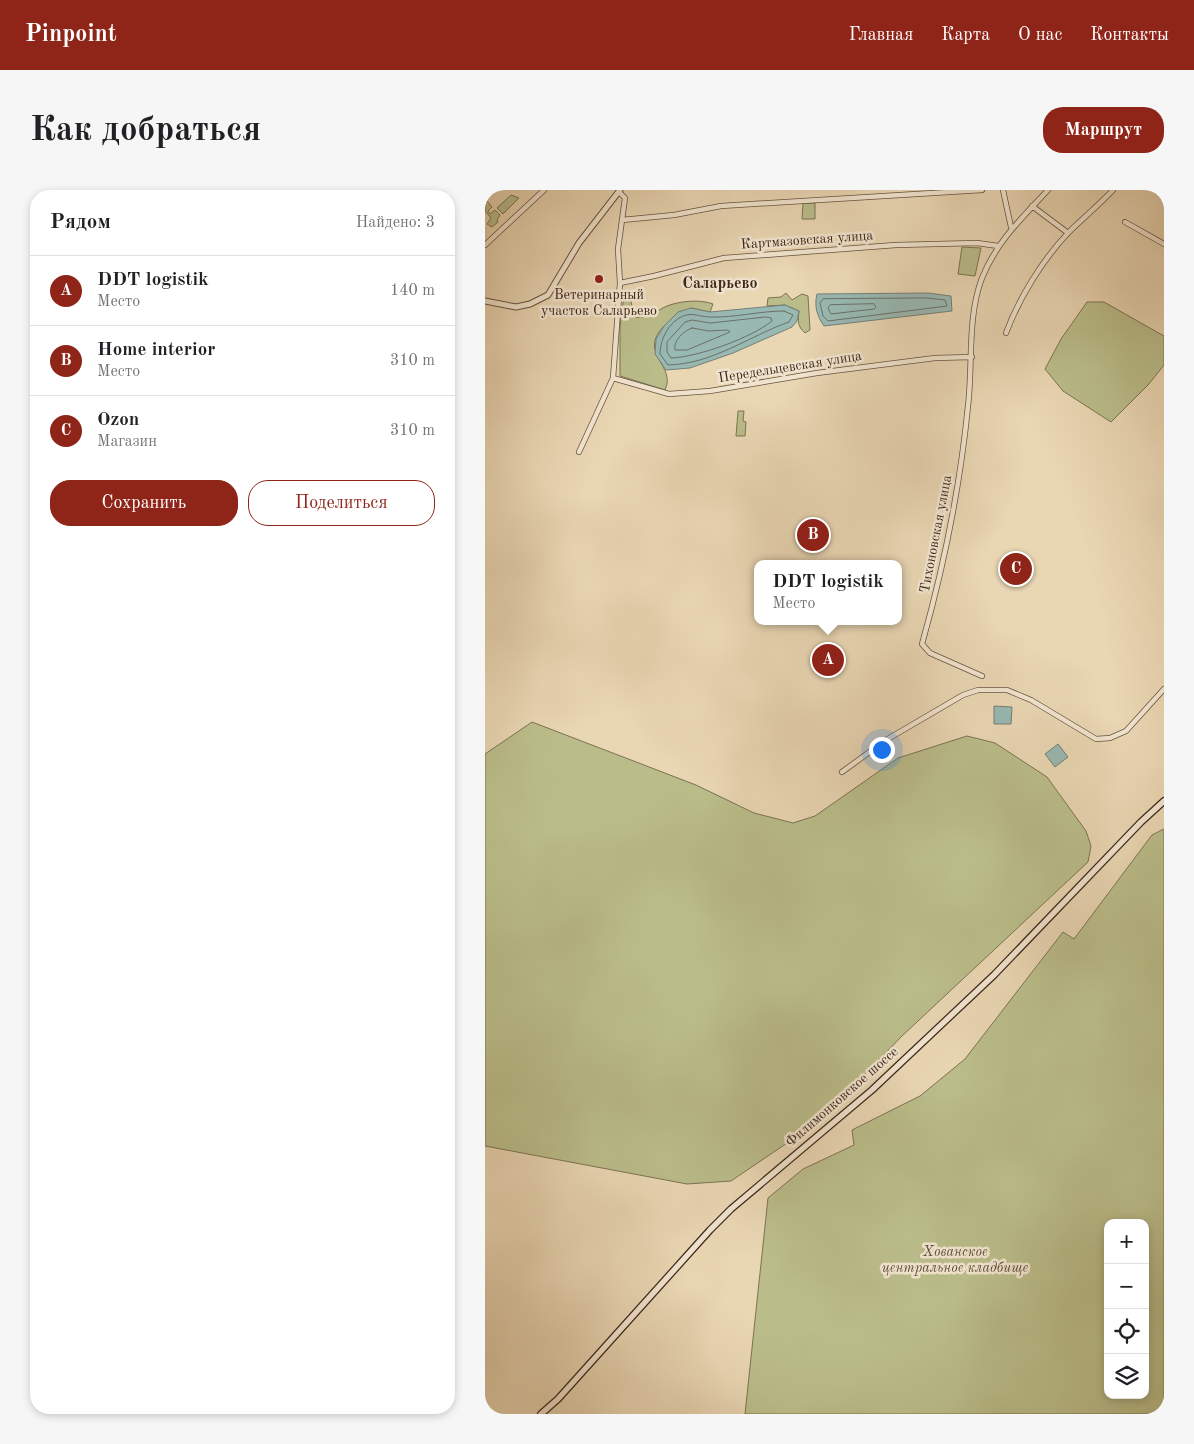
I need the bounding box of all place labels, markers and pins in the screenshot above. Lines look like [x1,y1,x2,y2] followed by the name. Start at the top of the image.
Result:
[593,273,605,285] marker: Ветеринарный участок Саларьево
[541,288,657,318] place label: Ветеринарный участок Саларьево
[797,516,829,554] pin: B
[1000,550,1032,588] pin: C
[812,641,844,679] pin: A

